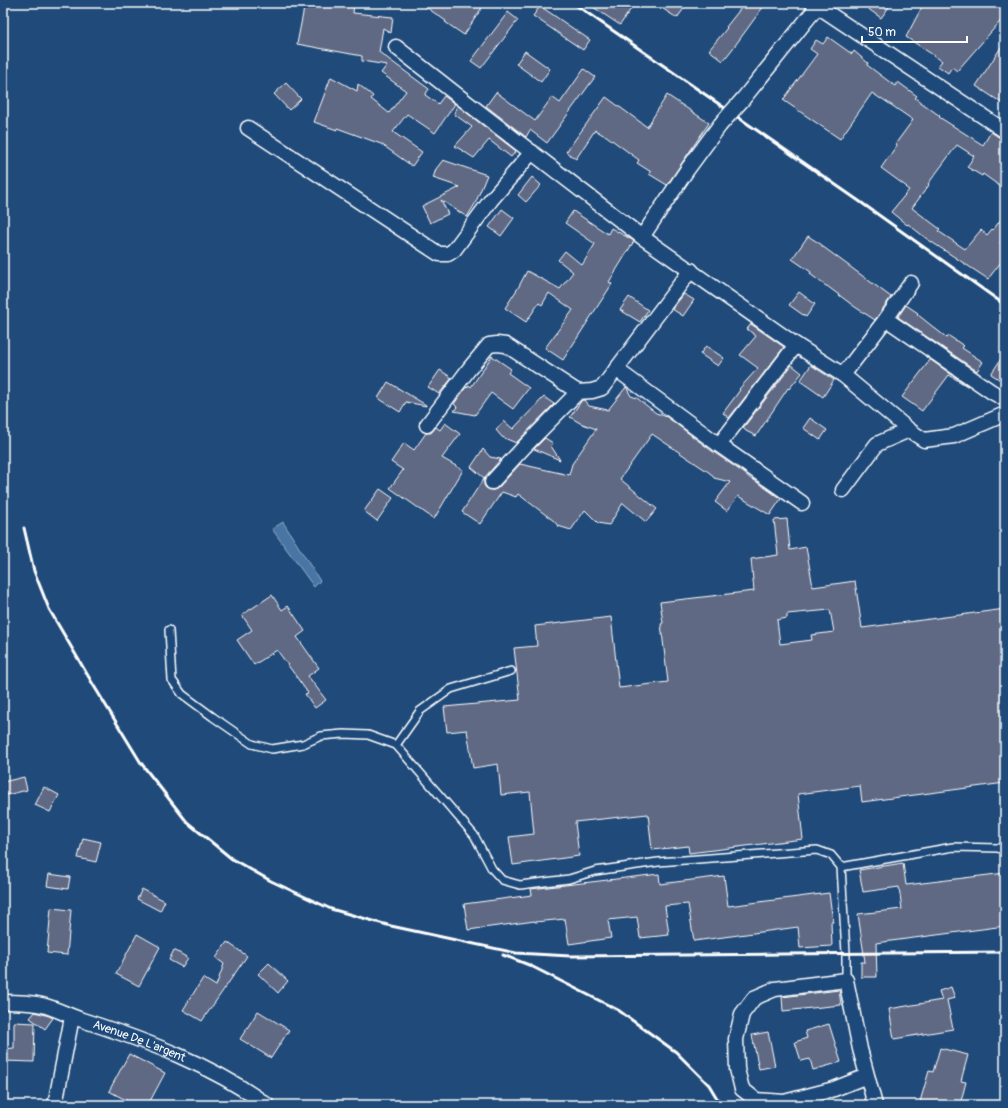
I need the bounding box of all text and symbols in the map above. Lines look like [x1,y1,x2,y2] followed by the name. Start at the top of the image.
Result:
[862,18,967,44] scale bar
[868,25,896,40] text: 50 m
[91,1017,188,1066] street label: Avenue De L'argent

